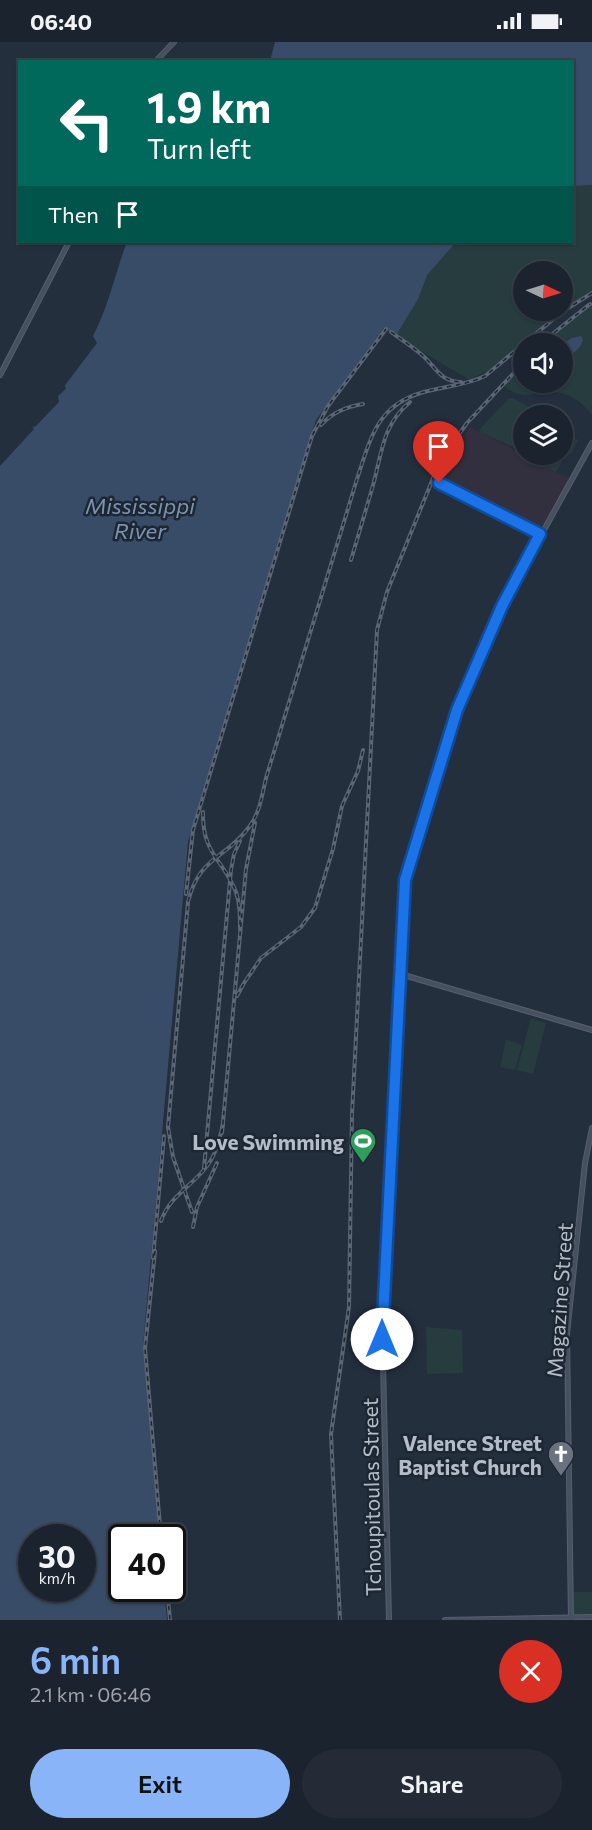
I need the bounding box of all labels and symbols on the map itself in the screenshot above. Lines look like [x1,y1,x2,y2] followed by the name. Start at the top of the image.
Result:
[513,261,573,321] north arrow
[413,421,464,483] pin
[85,492,196,544] water label: Mississippi River
[348,1126,378,1164] sports icon: Love Swimming
[192,1129,344,1154] place label: Love Swimming
[541,1222,577,1378] street label: Magazine Street
[350,1307,414,1371] position arrow
[357,1398,385,1596] street label: Tchoupitoulas Street
[398,1430,542,1479] place label: Valence Street Baptist Church
[546,1439,576,1477] church icon: Valence Street Baptist Church
[108,1524,186,1602] speed limit sign: 40

